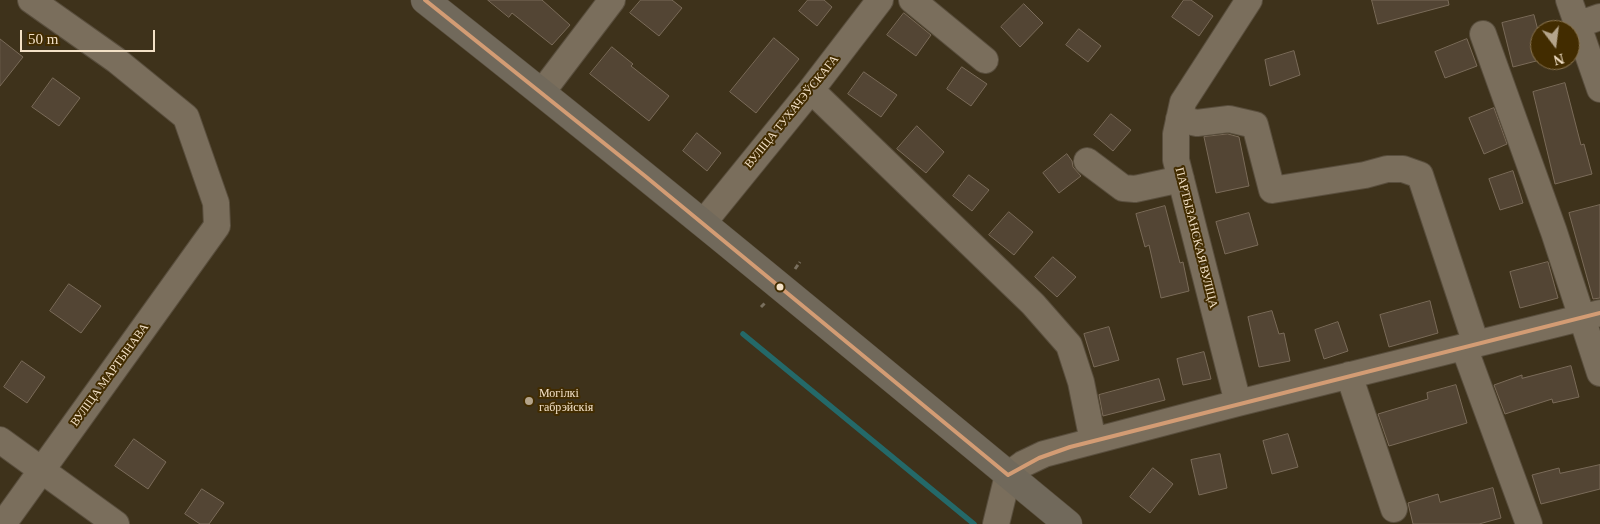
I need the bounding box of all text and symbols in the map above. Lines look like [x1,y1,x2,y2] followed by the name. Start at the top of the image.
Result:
[22,20,158,52] scale bar
[1530,20,1580,70] north arrow
[28,31,58,47] text: 50 m
[1552,50,1566,68] text: N
[742,53,842,171] street label: ВУЛІЦА ТУХАЧЭЎСКАГА
[1172,166,1220,310] street label: ПАРТЫЗАНСКАЯ ВУЛІЦА
[775,282,785,292] unlabelled marker
[68,321,152,429] street label: ВУЛІЦА МАРТЫНАВА
[539,387,593,415] place label: Могілкі габрэйскія
[523,395,535,407] marker: Могілкі габрэйскія

